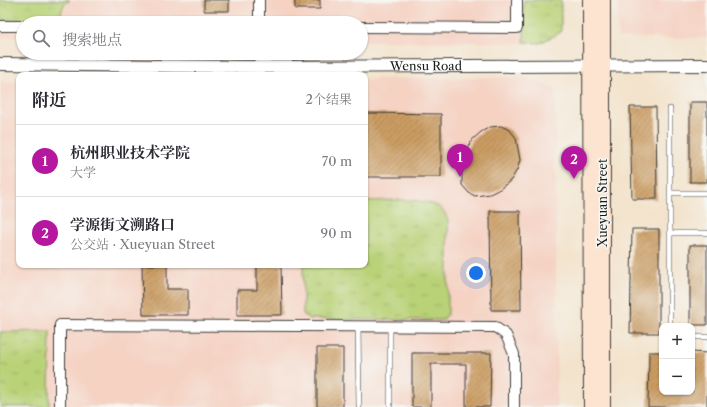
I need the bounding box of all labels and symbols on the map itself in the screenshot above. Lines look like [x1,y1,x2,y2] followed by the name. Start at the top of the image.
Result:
[389,58,463,73] street label: Wensu Road
[447,144,473,177] pin: 1
[561,146,587,179] pin: 2
[595,158,610,248] street label: Xueyuan Street
[466,263,486,283] your location

